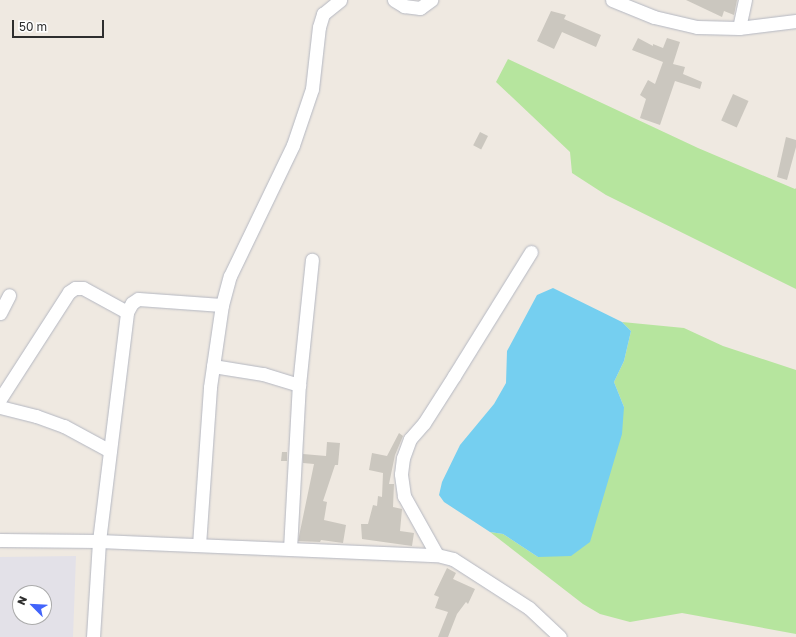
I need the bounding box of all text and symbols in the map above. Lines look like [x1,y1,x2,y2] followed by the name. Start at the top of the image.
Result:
[14,12,106,38] scale bar
[19,19,47,34] text: 50 m
[12,585,52,625] north arrow
[14,594,29,607] text: N

